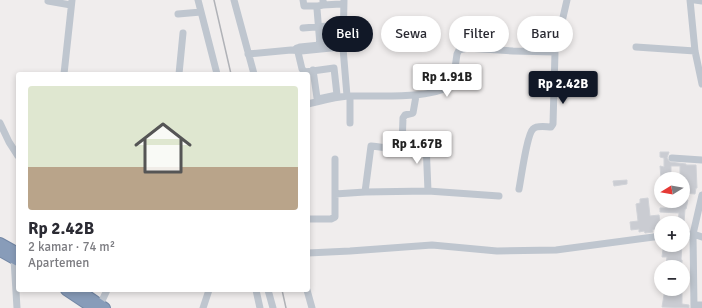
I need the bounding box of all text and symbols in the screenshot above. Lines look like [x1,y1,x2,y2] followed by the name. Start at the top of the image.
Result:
[322,16,373,52] chip: Beli
[381,16,441,52] chip: Sewa
[449,16,509,52] chip: Filter
[517,16,573,52] chip: Baru
[406,64,488,98] pin: Rp 1.91B
[422,69,472,85] text: Rp 1.91B
[522,71,604,105] pin: Rp 2.42B
[538,76,588,92] text: Rp 2.42B
[127,112,199,184] icon: home
[376,131,458,165] pin: Rp 1.67B
[392,136,442,152] text: Rp 1.67B
[654,172,690,208] north arrow
[654,172,690,296] map controls
[654,216,690,252] button: +
[28,218,94,239] text: Rp 2.42B
[28,239,115,255] text: 2 kamar · 74 m²
[28,255,89,271] text: Apartemen
[654,260,690,296] button: −

